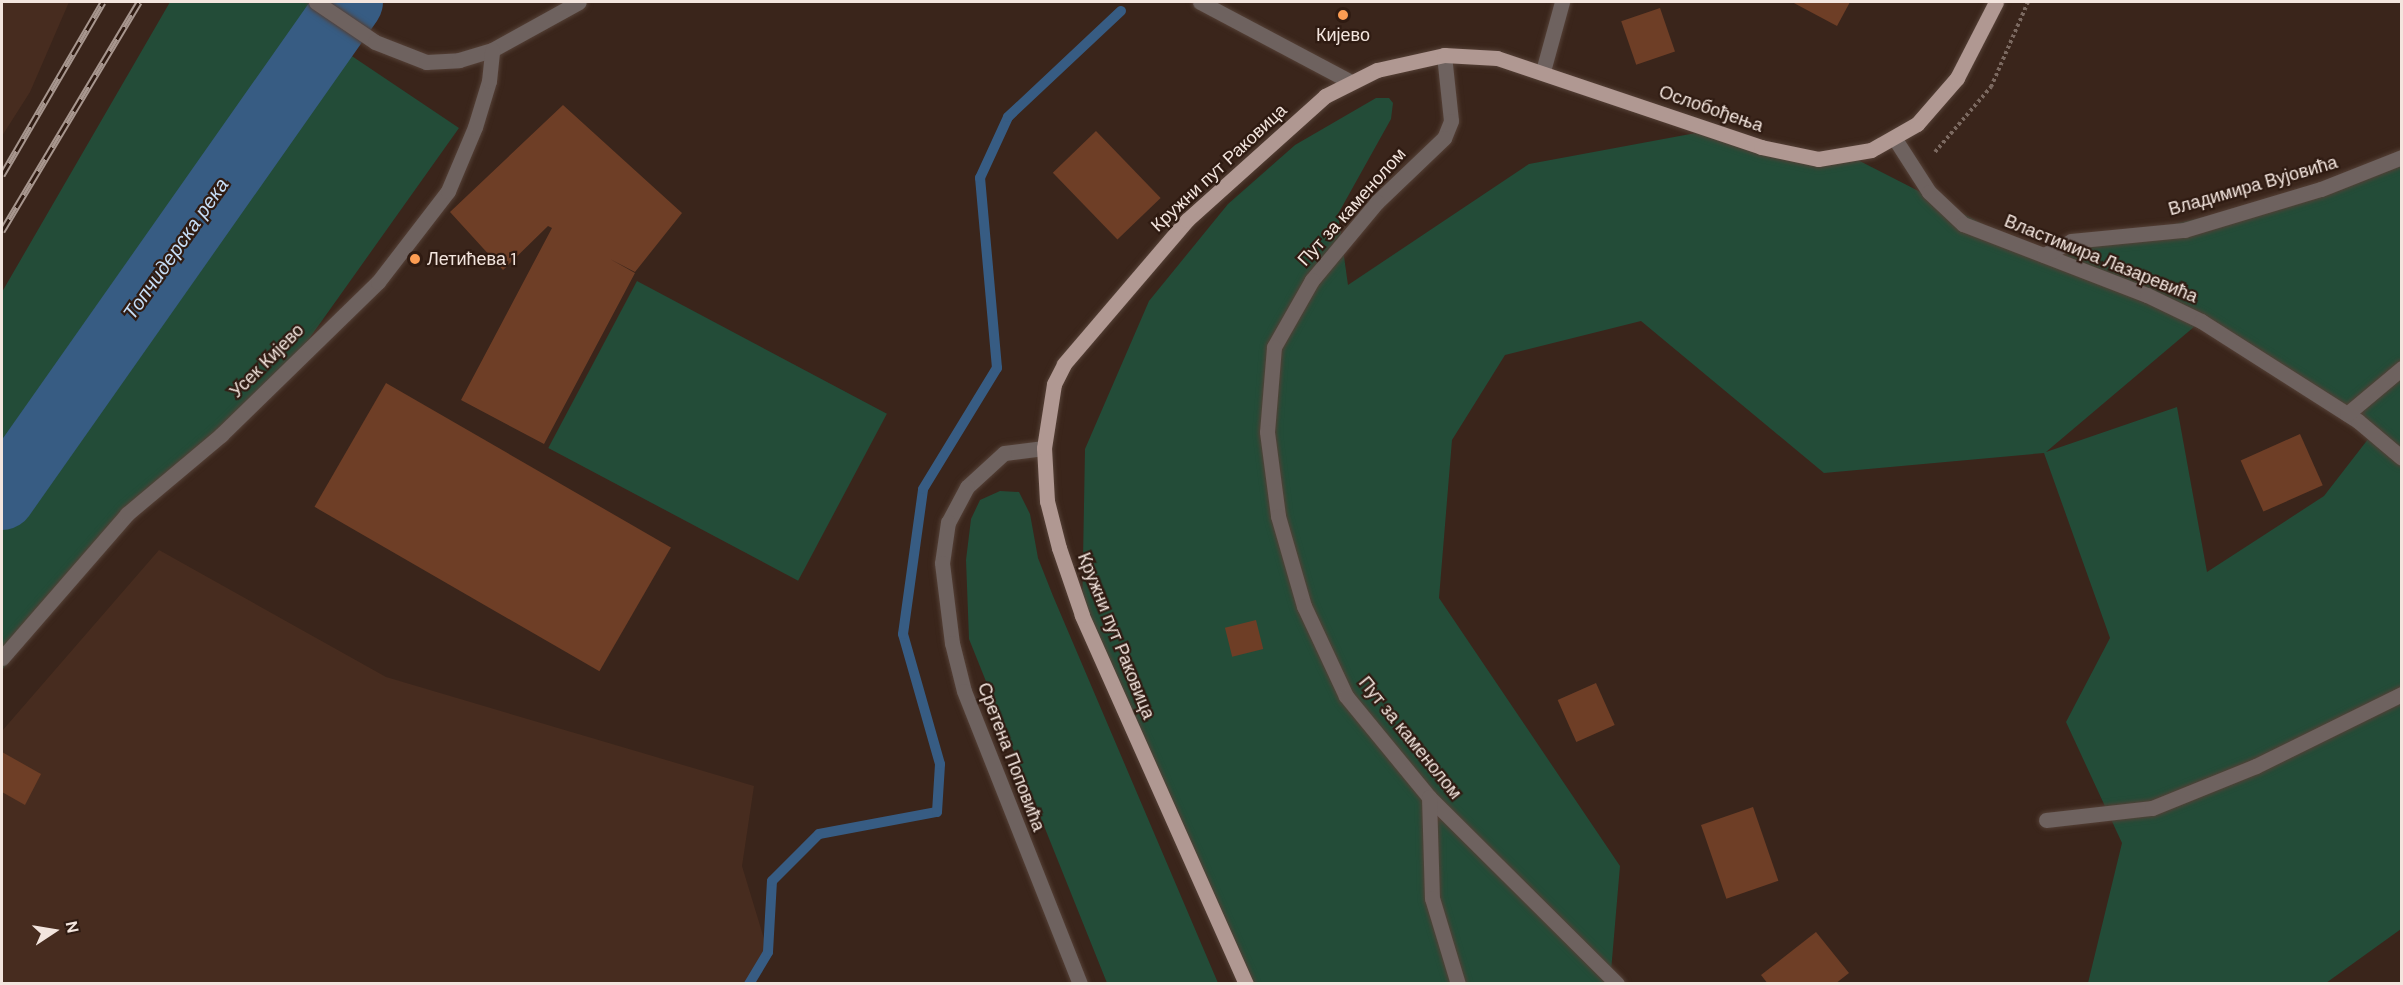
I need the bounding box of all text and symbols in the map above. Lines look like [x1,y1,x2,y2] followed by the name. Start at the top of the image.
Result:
[1336,8,1350,22] marker: Кијево
[1316,24,1370,46] place label: Кијево
[1656,81,1766,137] street label: Ослобођења
[1147,100,1291,236] street label: Кружни пут Раковица
[1293,144,1411,270] street label: Пут за каменолом
[2166,152,2340,220] street label: Владимира Вујовића
[118,174,234,324] water label: Топчидерска река
[2001,210,2201,308] street label: Властимира Лазаревића
[427,248,516,270] place label: Летићева 1
[408,252,422,266] marker: Летићева 1
[225,319,309,403] street label: Усек Кијево
[1073,550,1159,722] street label: Кружни пут Раковица
[1354,672,1466,804] street label: Пут за каменолом
[973,680,1049,834] street label: Сретена Поповића
[24,901,84,961] north arrow
[61,919,84,935] text: N

